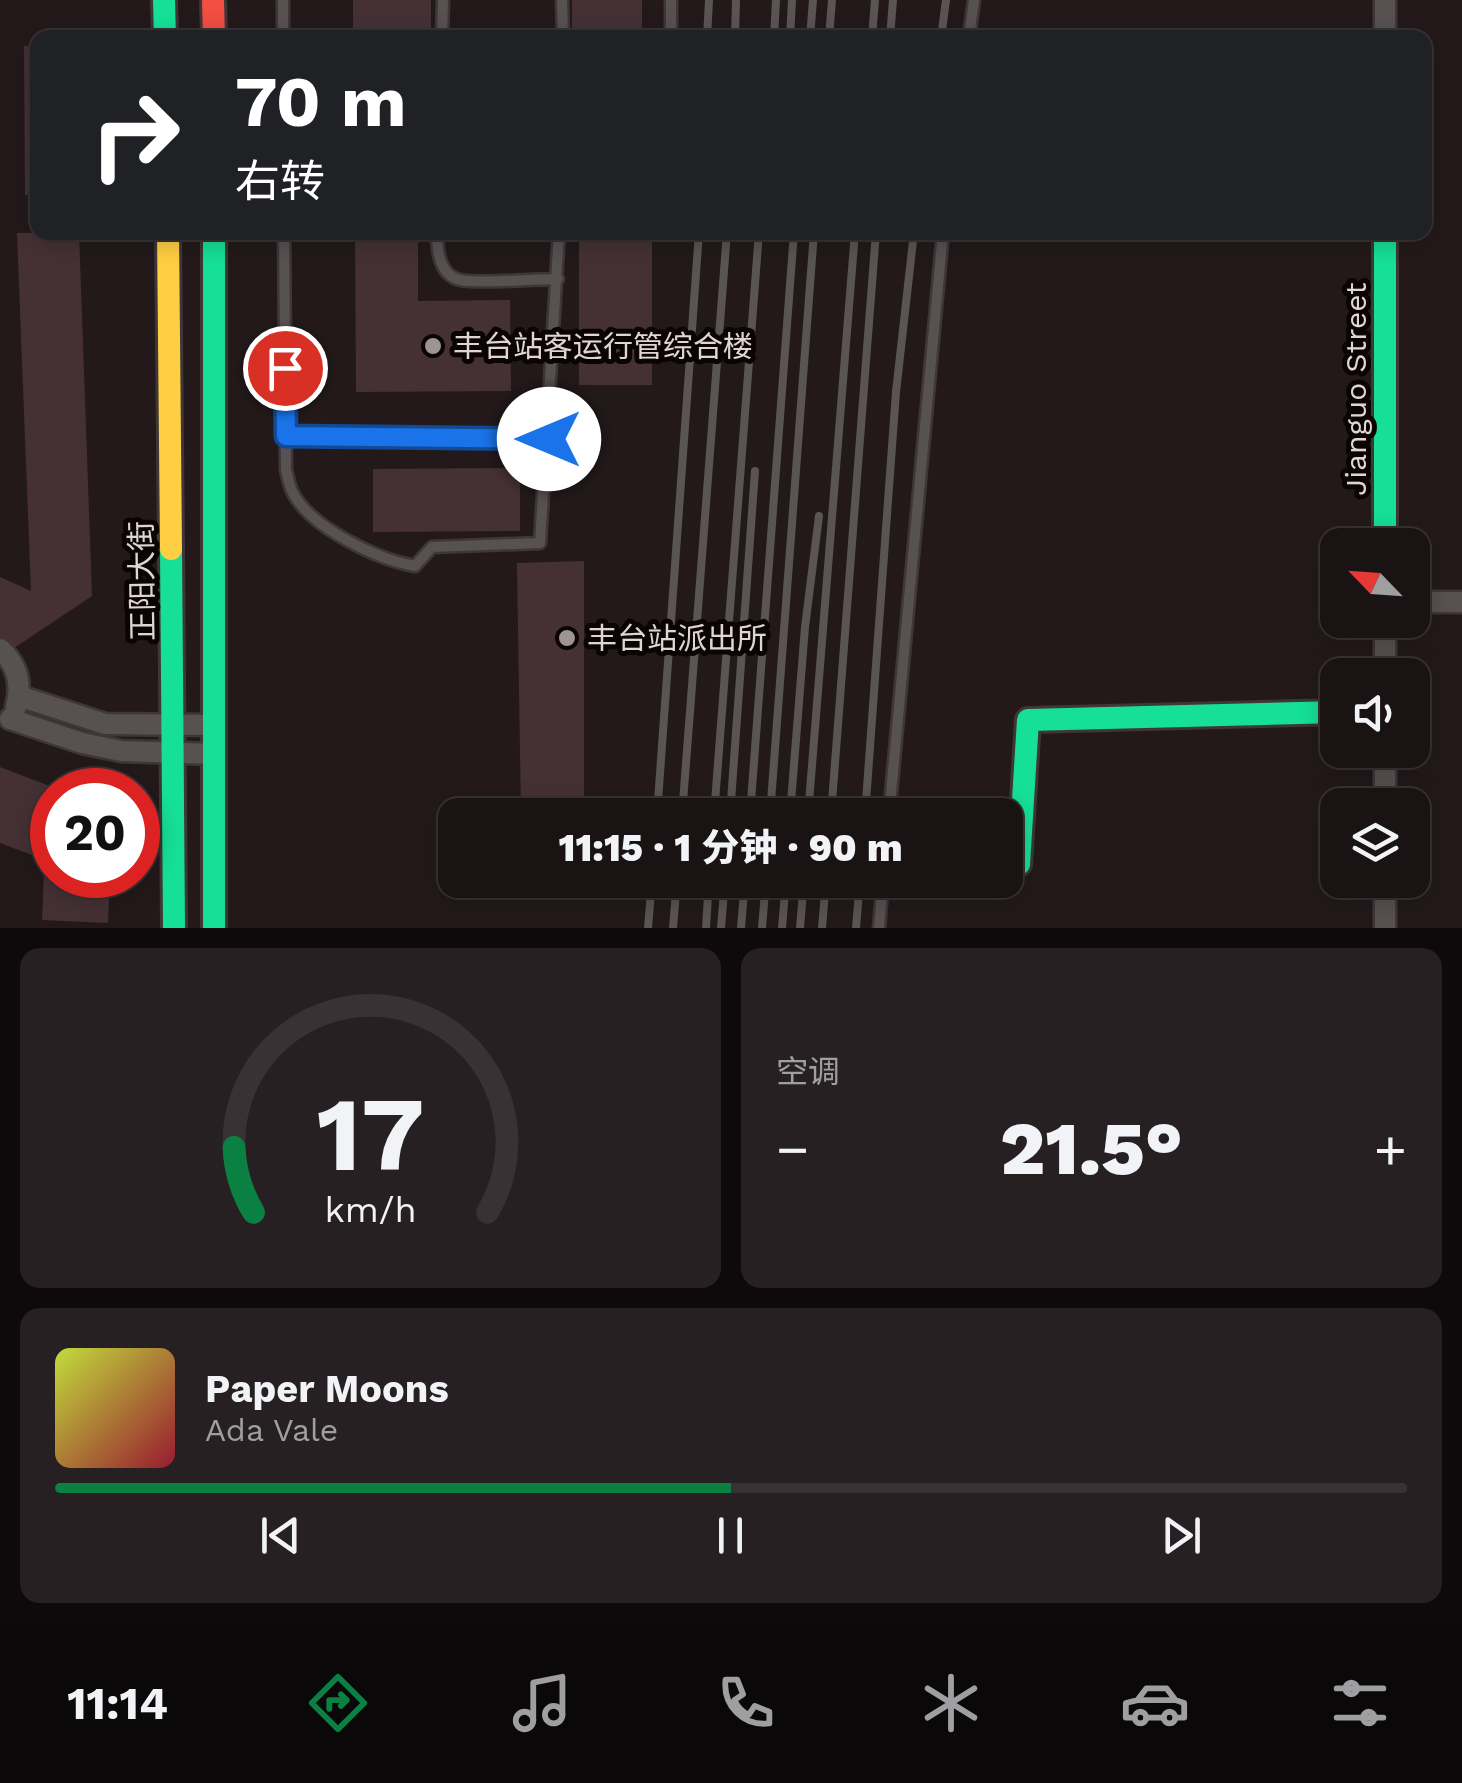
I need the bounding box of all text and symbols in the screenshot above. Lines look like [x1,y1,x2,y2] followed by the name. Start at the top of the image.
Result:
[235,61,407,143] text: 70 m
[70,70,200,200] icon: right
[235,155,325,208] text: 右转
[1338,282,1373,496] street label: Jianguo Street
[243,326,328,411] pin
[453,329,753,364] place label: 丰台站客运行管综合楼
[422,335,444,357] marker: 丰台站客运行管综合楼
[258,341,313,396] icon: arrive
[497,387,601,491] position arrow
[123,521,161,641] street label: 正阳大街
[1320,528,1430,638] north arrow
[1320,528,1430,898] map controls
[587,621,767,656] place label: 丰台站派出所
[556,627,578,649] marker: 丰台站派出所
[1320,658,1430,768] button: sound
[30,768,160,898] speed limit sign: 20
[1320,788,1430,898] button: layers
[558,826,903,870] text: 11:15 · 1 分钟 · 90 m
[776,1053,840,1091] text: 空调
[316,1073,425,1195] text: 17
[1000,1104,1183,1192] text: 21.5°
[776,1117,809,1181] text: −
[1374,1117,1407,1181] text: +
[324,1189,417,1231] text: km/h
[205,1367,449,1411] text: Paper Moons
[205,1411,338,1449] text: Ada Vale
[253,1508,308,1563] icon: previous
[703,1508,758,1563] icon: pause
[1154,1508,1209,1563] icon: next
[303,1668,373,1738] icon: directions
[507,1668,577,1738] icon: music
[711,1668,781,1738] icon: phone
[916,1668,986,1738] icon: climate
[1120,1668,1190,1738] icon: car
[1325,1668,1395,1738] icon: filters
[67,1677,168,1730] text: 11:14

